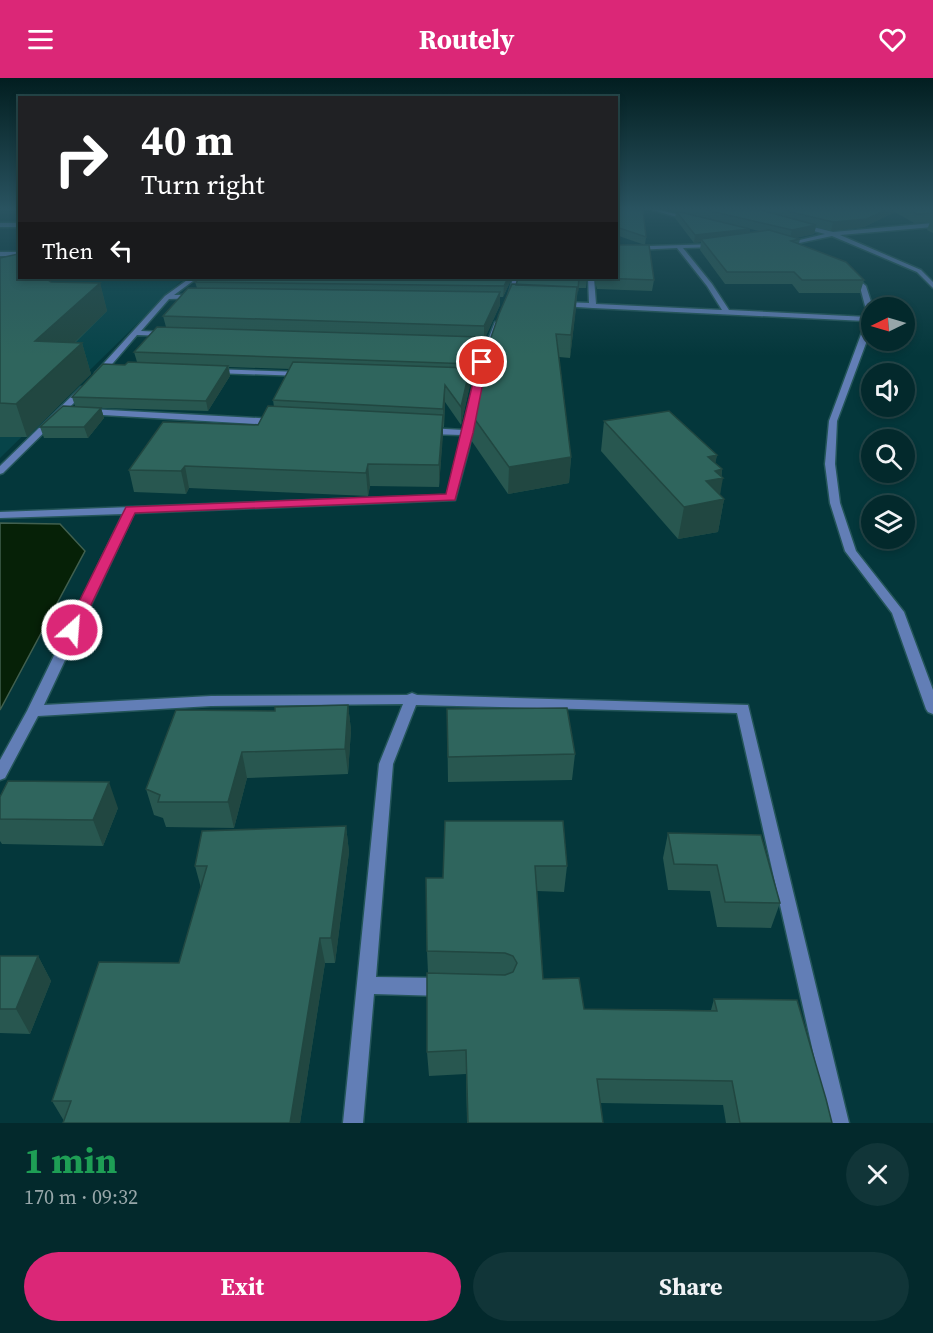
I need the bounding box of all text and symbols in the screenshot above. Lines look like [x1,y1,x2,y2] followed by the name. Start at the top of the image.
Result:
[419,21,514,58] text: Routely
[24,23,57,56] icon: menu
[876,23,909,56] icon: heart
[141,111,234,169] text: 40 m
[42,120,120,198] icon: right
[141,166,265,203] text: Turn right
[105,234,138,267] icon: left
[42,236,93,266] text: Then
[861,297,915,351] north arrow
[861,297,915,549] map controls
[456,336,507,387] pin
[465,345,498,378] icon: arrive
[861,363,915,417] button: sound
[861,429,915,483] button: search
[861,495,915,549] button: layers
[40,598,104,662] position arrow
[24,1136,117,1185] text: 1 min
[846,1143,909,1206] button: close
[24,1183,138,1211] text: 170 m · 09:32
[24,1252,461,1321] button: Exit
[473,1252,909,1321] button: Share

